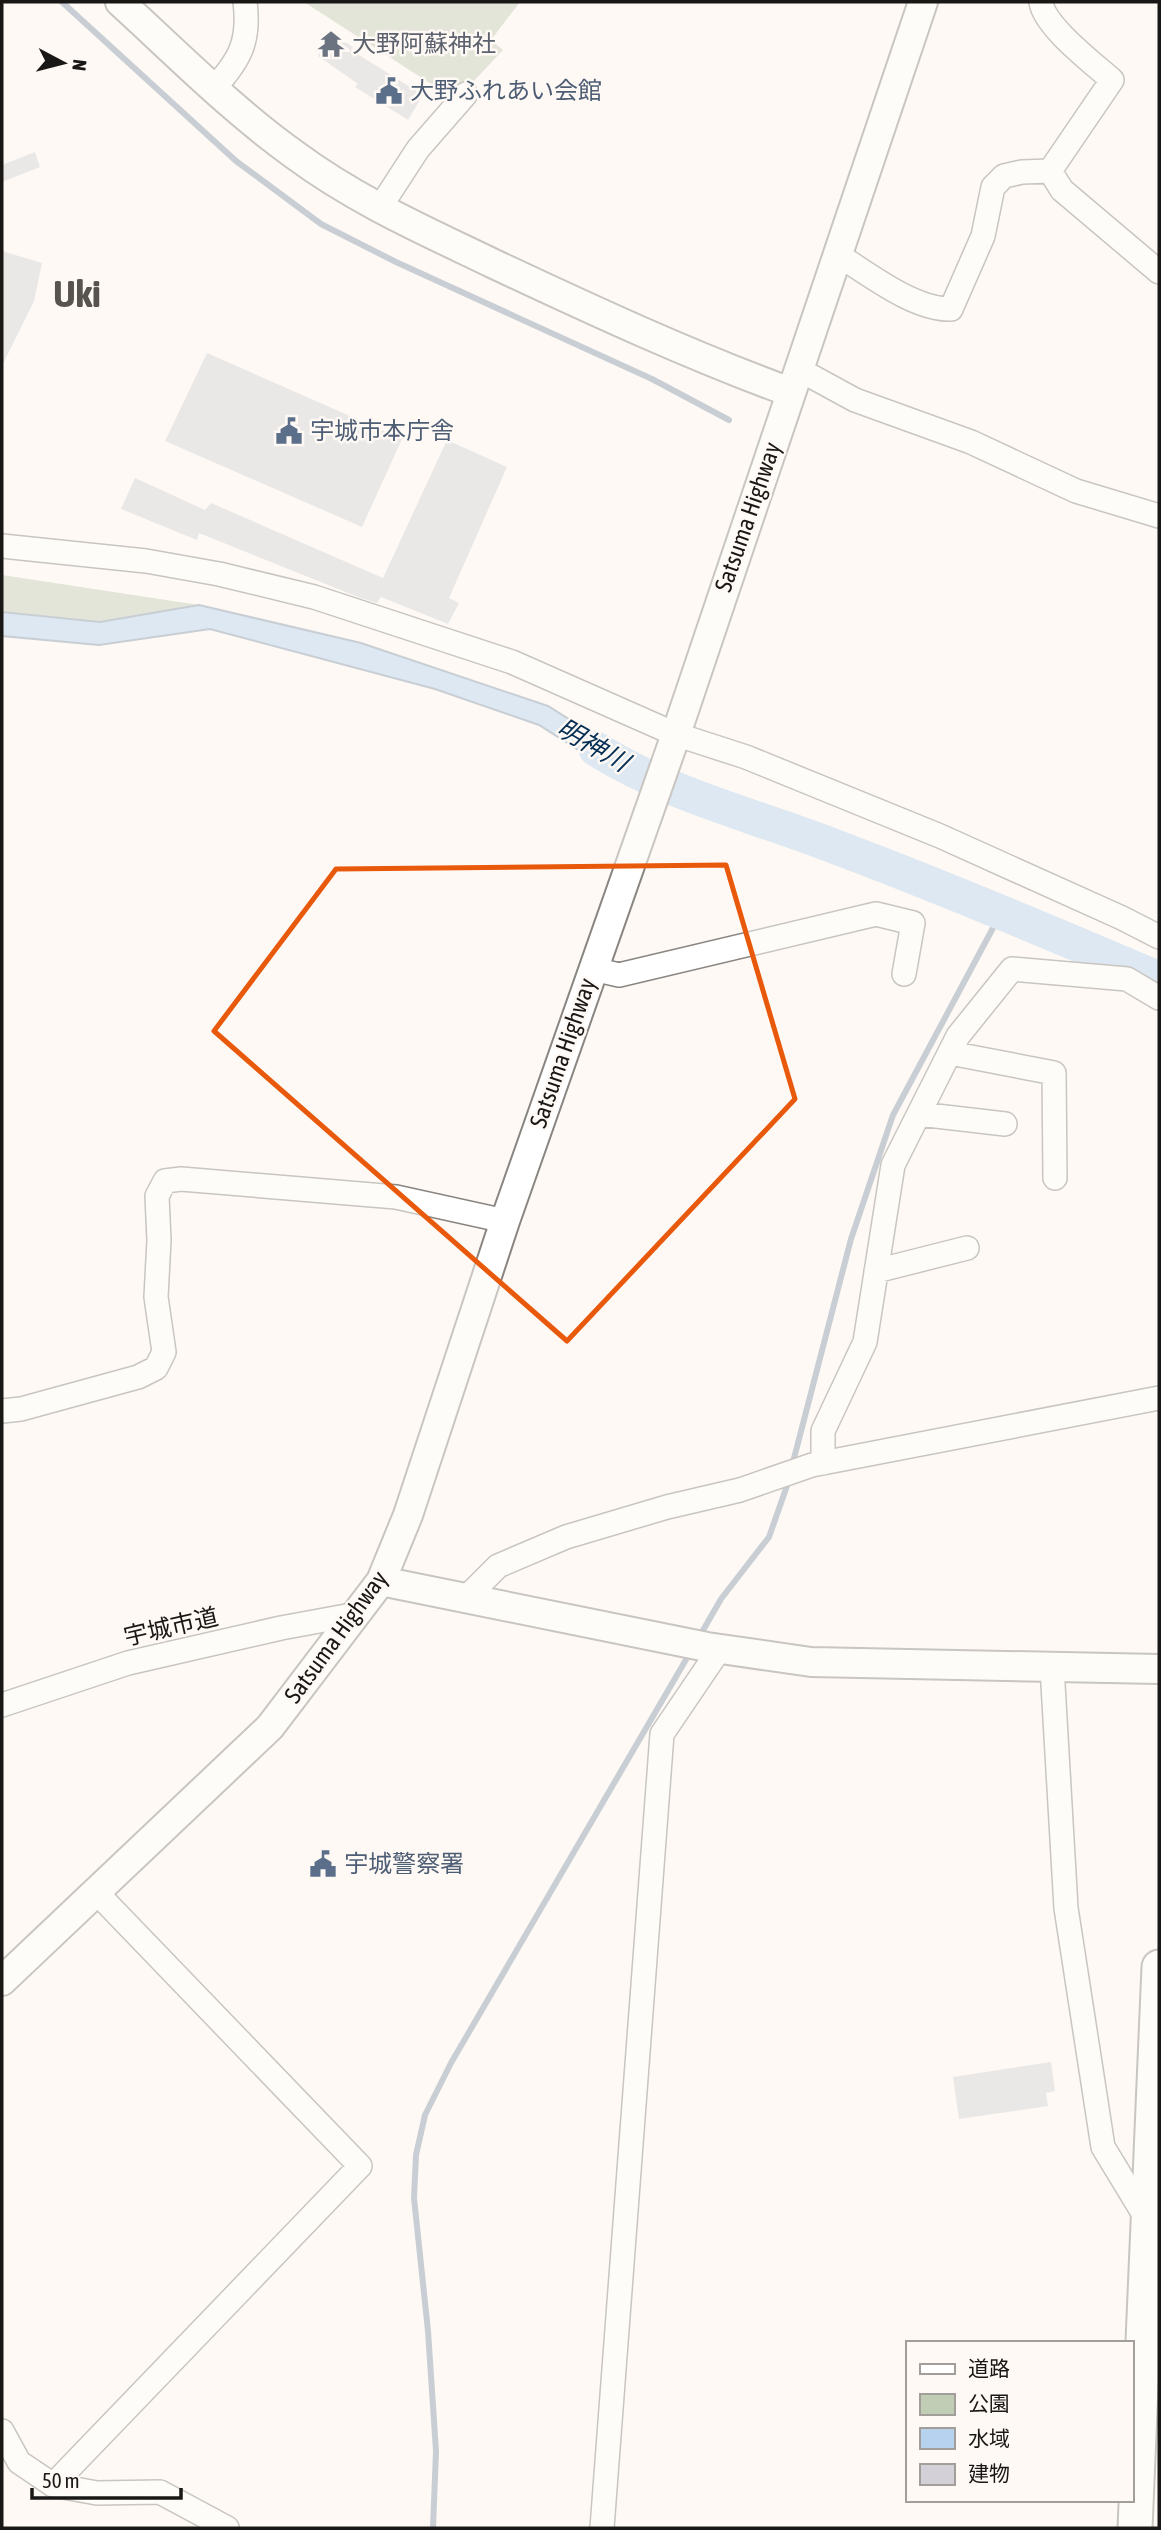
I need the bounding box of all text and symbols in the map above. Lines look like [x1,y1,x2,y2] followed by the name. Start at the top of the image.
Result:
[28,28,98,98] north arrow
[316,29,346,59] temple icon: 大野阿蘇神社
[352,30,496,57] place label: 大野阿蘇神社
[68,58,91,72] text: N
[374,76,404,106] public building icon: 大野ふれあい会館
[410,77,602,104] place label: 大野ふれあい会館
[53,272,101,315] district label: Uki
[274,416,304,446] public building icon: 宇城市本庁舎
[310,417,454,444] place label: 宇城市本庁舎
[709,438,786,595] street label: Satsuma Highway
[552,713,637,779] water label: 明神川
[524,974,601,1131] street label: Satsuma Highway
[279,1565,393,1708] street label: Satsuma Highway
[121,1603,221,1650] street label: 宇城市道
[308,1849,338,1879] public building icon: 宇城警察署
[344,1850,464,1877] place label: 宇城警察署
[906,2341,1133,2502] legend
[968,2356,1010,2380] text: 道路
[968,2391,1010,2415] text: 公園
[968,2426,1010,2450] text: 水域
[32,2456,180,2500] scale bar
[968,2461,1010,2485] text: 建物
[42,2468,80,2492] text: 50 m

